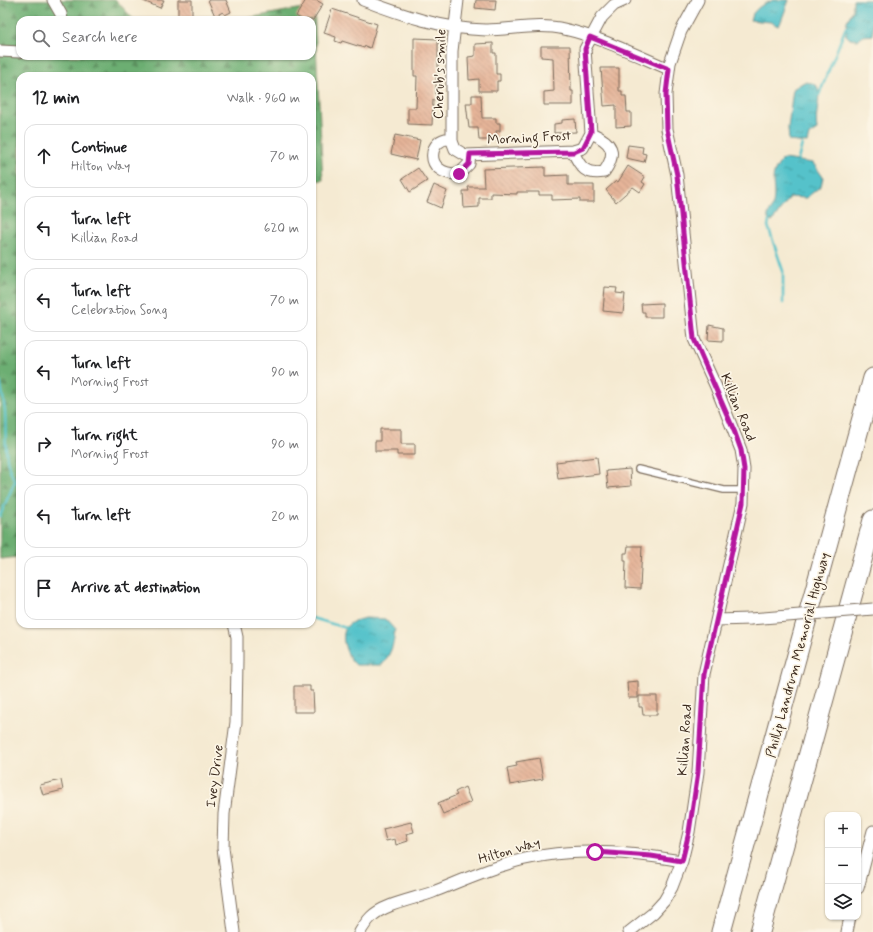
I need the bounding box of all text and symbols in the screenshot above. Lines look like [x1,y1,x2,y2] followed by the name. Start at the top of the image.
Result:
[16,16,316,60] search box
[30,27,52,49] icon: search
[62,28,138,48] text: Search here
[429,29,451,120] street label: Cherub's smile
[32,87,80,109] text: 12 min
[227,90,300,107] text: Walk · 960 m
[487,127,572,151] street label: Morning Frost
[71,138,127,158] text: Continue
[33,145,55,167] icon: ahead
[270,148,299,165] text: 70 m
[71,158,130,175] text: Hilton Way
[450,165,468,183] route end
[71,210,131,230] text: Turn left
[33,217,55,239] icon: left
[264,220,299,237] text: 620 m
[71,230,138,247] text: Killian Road
[71,282,131,302] text: Turn left
[33,289,55,311] icon: left
[270,292,299,309] text: 70 m
[71,302,167,319] text: Celebration Song
[71,354,131,374] text: Turn left
[33,361,55,383] icon: left
[271,364,299,381] text: 90 m
[716,371,760,444] street label: Killian Road
[71,374,149,391] text: Morning Frost
[71,426,138,446] text: Turn right
[33,433,55,455] icon: right
[271,436,299,453] text: 90 m
[71,446,149,463] text: Morning Frost
[33,505,55,527] icon: left
[71,506,131,526] text: Turn left
[271,508,299,525] text: 20 m
[762,551,835,760] street label: Phillip Landrum Memorial Highway
[33,577,55,599] icon: arrive
[71,578,200,598] text: Arrive at destination
[674,703,696,777] street label: Killian Road
[202,744,228,809] street label: Ivey Drive
[825,812,861,920] map controls
[825,812,861,848] button: +
[476,834,542,868] street label: Hilton Way
[586,843,604,861] route start
[825,848,861,884] button: −
[825,884,861,920] button: layers

